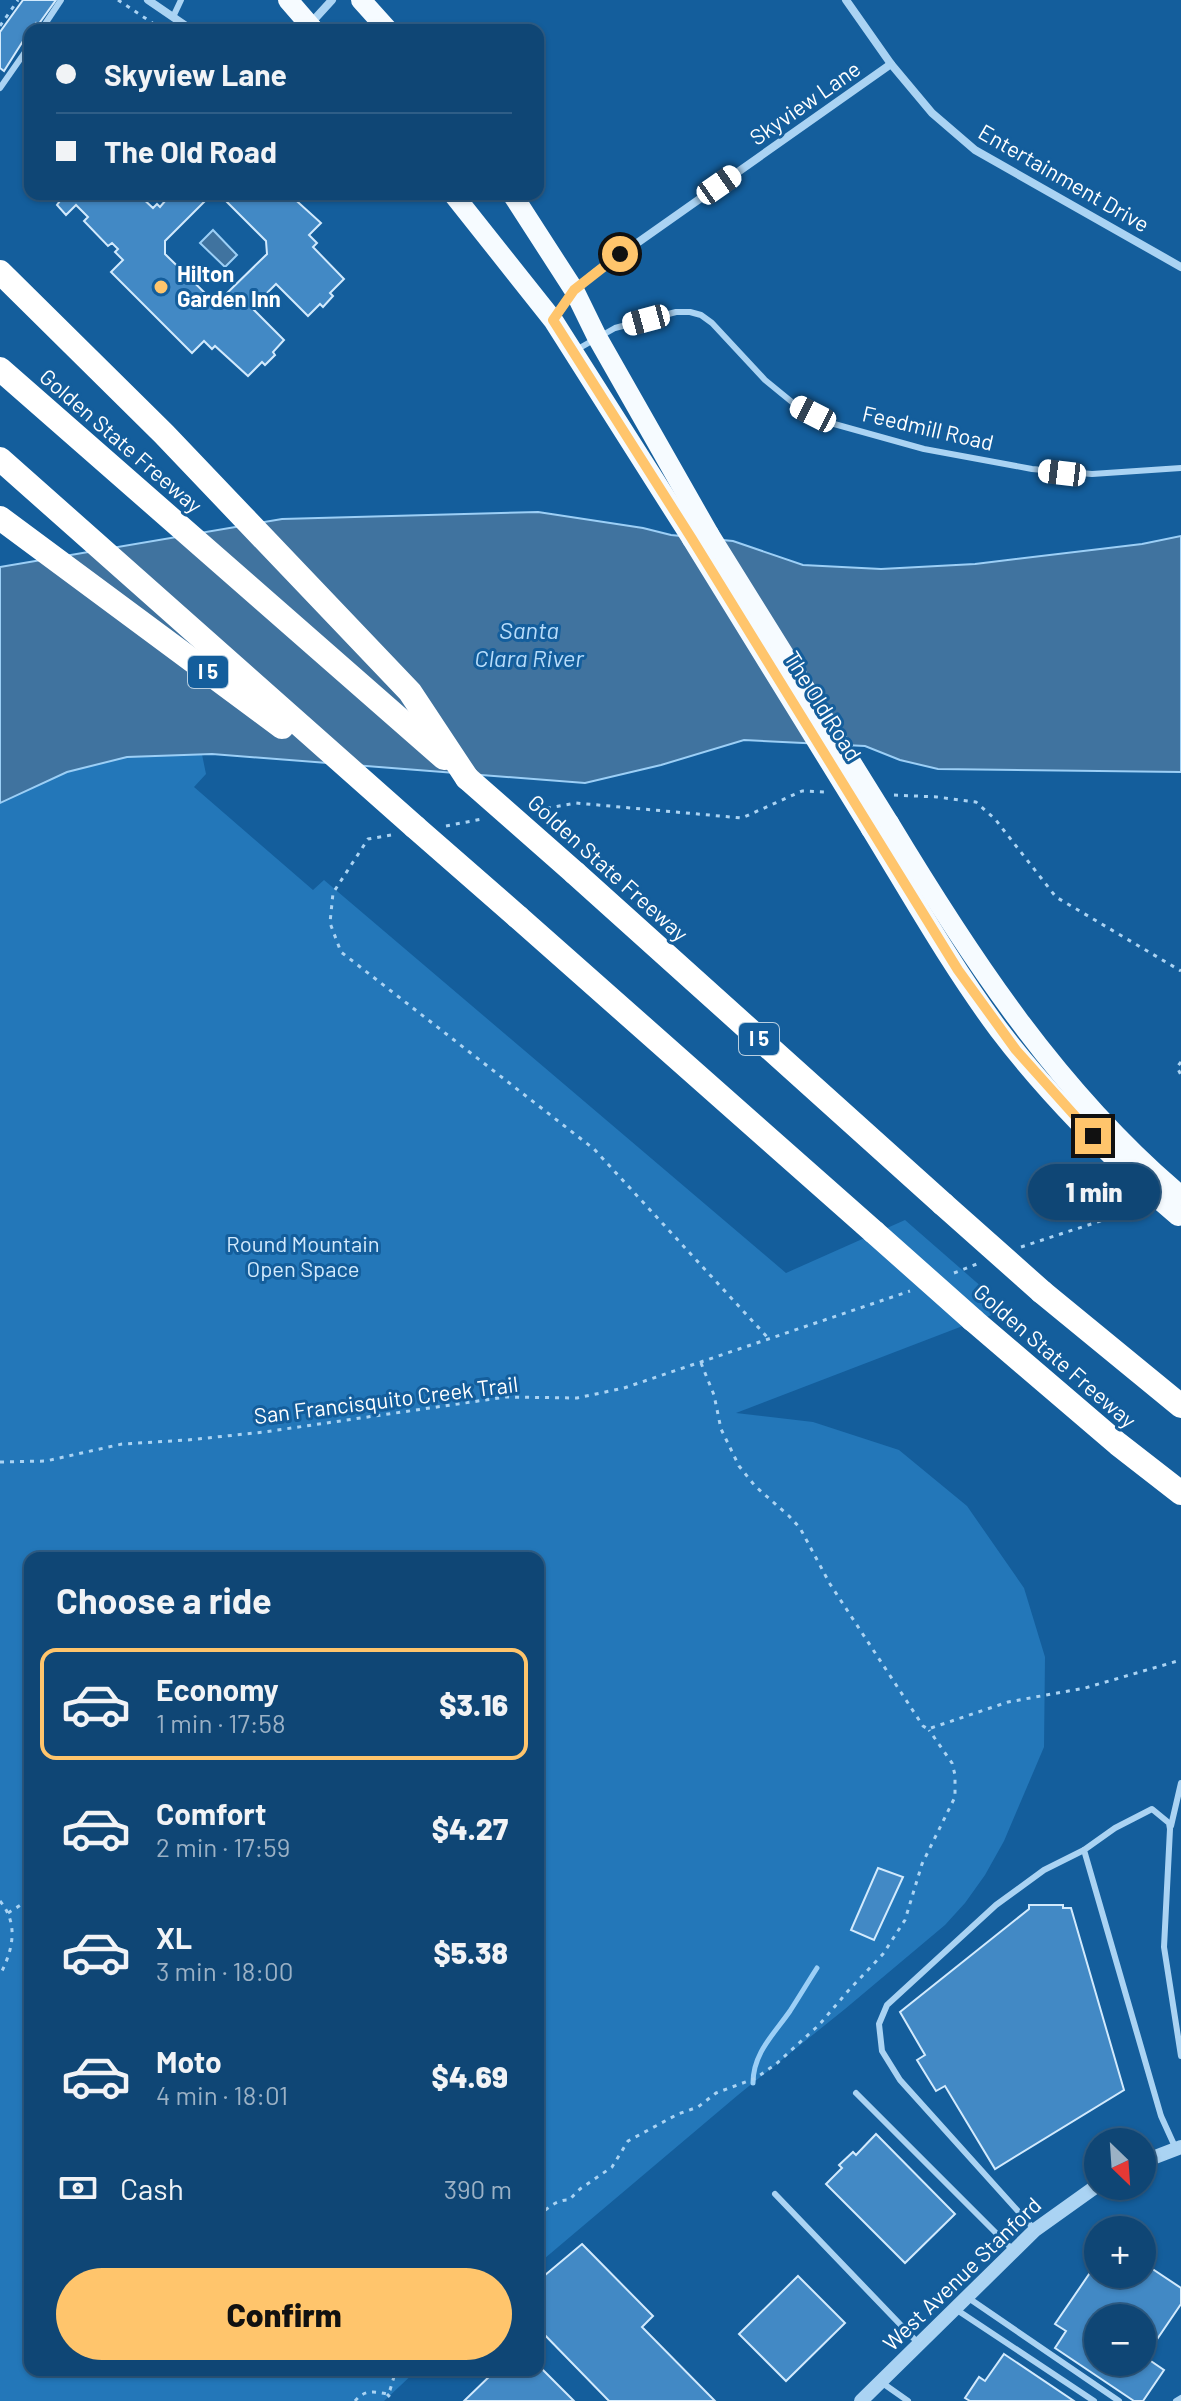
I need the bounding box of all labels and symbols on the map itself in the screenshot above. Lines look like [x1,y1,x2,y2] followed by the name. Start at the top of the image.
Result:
[744,55,865,150] street label: Skyview Lane
[975,118,1154,237] street label: Entertainment Drive
[692,161,746,209] car
[602,236,638,272] route start
[177,260,281,311] place label: Hilton Garden Inn
[152,278,170,296] marker: Hilton Garden Inn
[620,302,672,338] car
[35,363,208,518] street label: Golden State Freeway
[786,392,840,436] car
[860,399,996,455] street label: Feedmill Road
[1037,458,1087,488] car
[474,615,585,672] water label: Santa Clara River
[780,646,868,765] street label: The Old Road
[188,656,228,688] road number: I 5
[523,789,694,946] street label: Golden State Freeway
[739,1023,779,1055] road number: I 5
[1075,1118,1111,1154] route end
[1027,1164,1159,1220] callout: 1 min
[226,1230,380,1281] park label: Round Mountain Open Space
[969,1278,1142,1433] street label: Golden State Freeway
[252,1370,519,1428] street label: San Francisquito Creek Trail
[1084,2128,1156,2200] north arrow
[877,2191,1046,2355] street label: West Avenue Stanford

